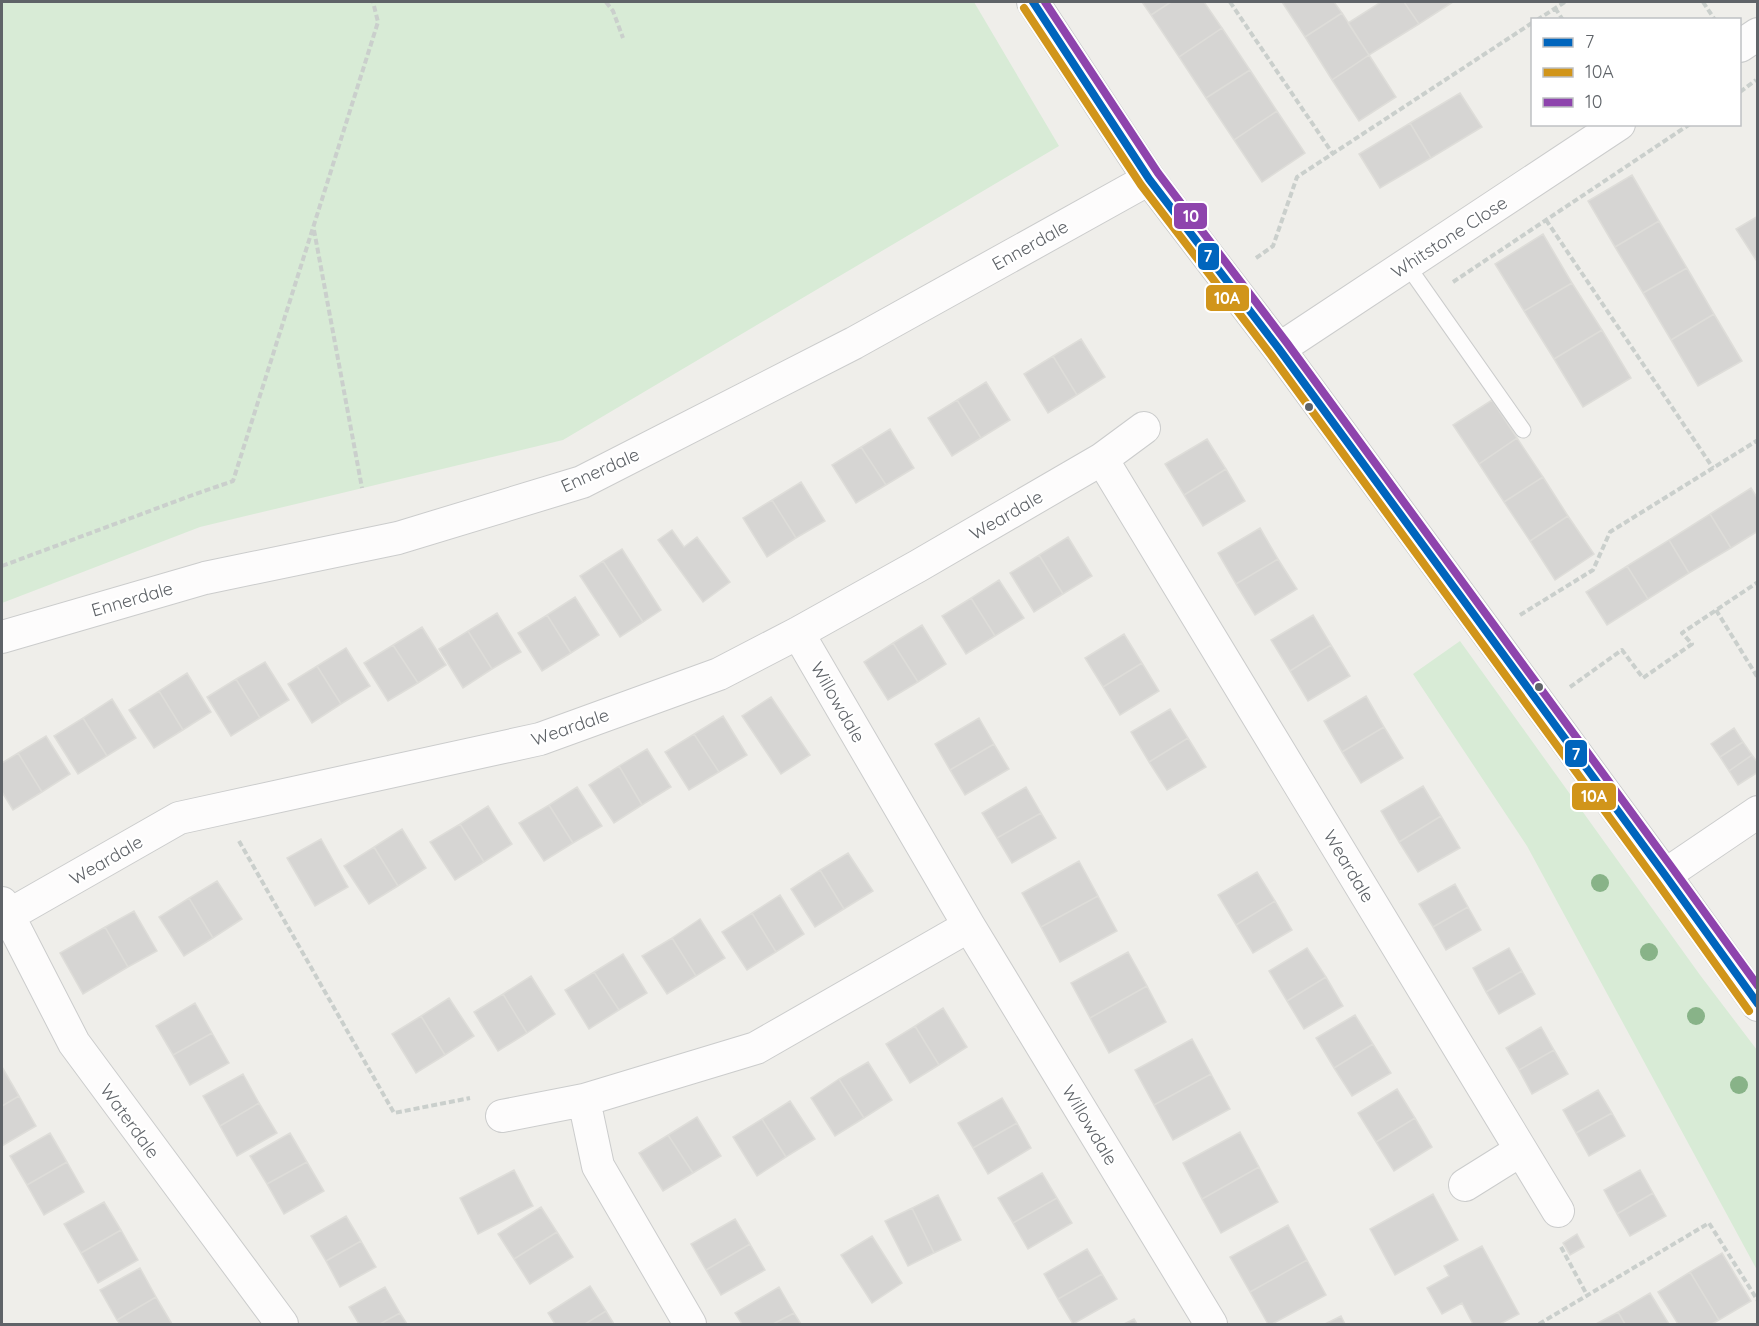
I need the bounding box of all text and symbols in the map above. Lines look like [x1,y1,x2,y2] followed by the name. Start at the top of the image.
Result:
[1531,18,1741,126] legend
[1585,30,1594,53] text: 7
[1585,60,1614,83] text: 10A
[1585,90,1602,113] text: 10
[1387,191,1511,283] street label: Whitstone Close
[1173,202,1208,230] line badge: 10
[1183,206,1199,226] text: 10
[988,215,1072,275] street label: Ennerdale
[1197,242,1220,271] line badge: 7
[1204,246,1213,266] text: 7
[1205,284,1250,312] line badge: 10A
[1214,288,1241,308] text: 10A
[1303,401,1315,413] unlabelled marker
[557,442,643,498] street label: Ennerdale
[965,485,1047,545] street label: Weardale
[89,576,175,622] street label: Ennerdale
[806,657,870,747] street label: Willowdale
[1533,681,1545,693] unlabelled marker
[528,703,612,751] street label: Weardale
[1564,739,1588,768] line badge: 7
[1572,744,1581,764] text: 7
[1571,782,1617,811] line badge: 10A
[1581,786,1608,806] text: 10A
[1318,825,1380,907] street label: Weardale
[65,830,147,890] street label: Weardale
[95,1079,165,1163] street label: Waterdale
[1057,1081,1123,1169] street label: Willowdale

